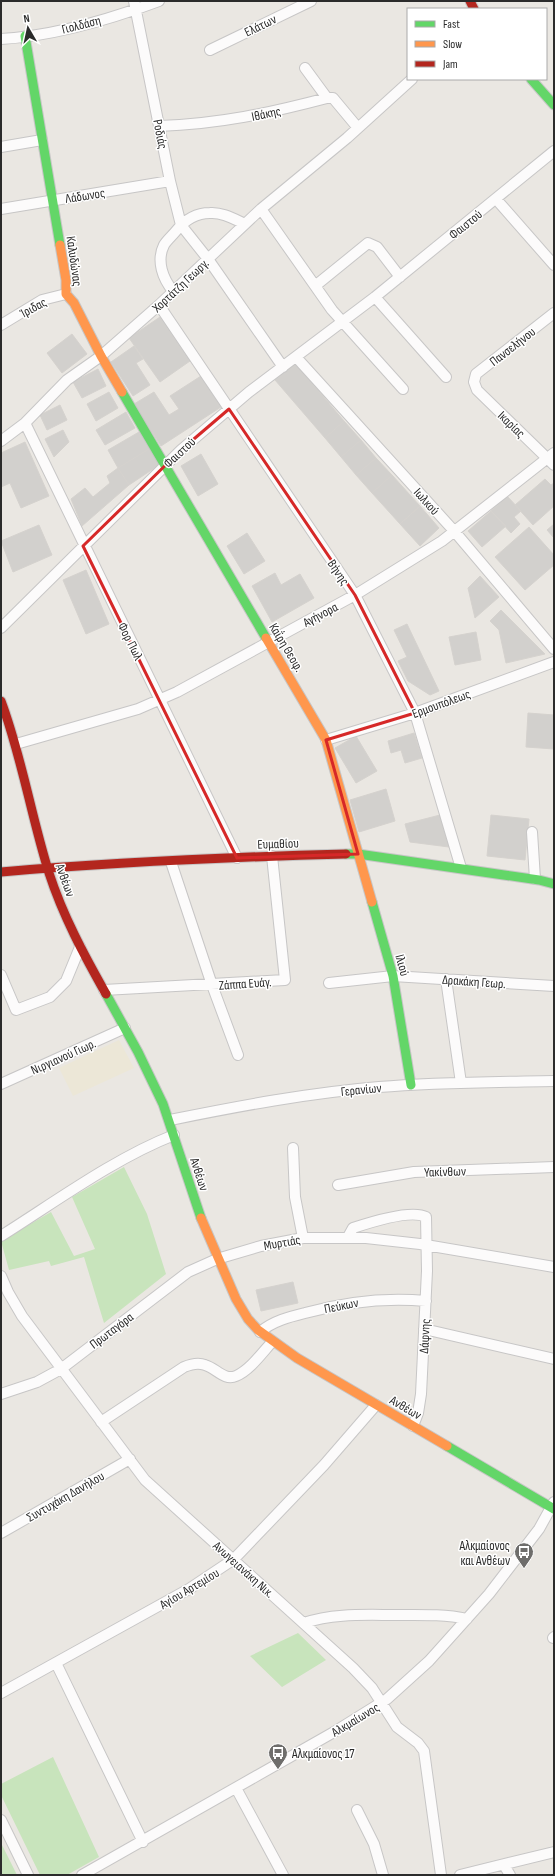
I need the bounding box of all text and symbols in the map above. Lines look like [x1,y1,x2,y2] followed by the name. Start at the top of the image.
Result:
[8,8,48,48] north arrow
[407,8,547,80] legend
[242,11,279,40] street label: Ελάτων
[23,12,31,25] text: N
[60,12,102,38] street label: Γιολδάση
[443,17,460,32] text: Fast
[443,37,462,52] text: Slow
[442,57,458,72] text: Jam
[250,103,282,125] street label: Ιθάκης
[149,118,171,150] street label: Ροδιάς
[63,185,106,207] street label: Λάδωνος
[446,207,486,243] street label: Φαιστού
[63,235,85,287] street label: Καλυδώνας
[148,255,212,317] street label: Χορτάτζη Γεωργ.
[17,294,49,322] street label: Ίριδας
[486,324,539,370] street label: Πανσελήνου
[494,408,528,442] street label: Ικαρίας
[160,434,199,472] street label: Φαιστού
[410,485,443,519] street label: Ιωλκού
[324,557,353,589] street label: Βήνης
[299,599,341,631] street label: Αγήνορα
[114,620,147,664] street label: Φορ Πωλ
[265,620,307,675] street label: Καΐρη Θεοφ.
[410,686,473,722] street label: Ερμουπόλεως
[257,835,299,853] street label: Ευμαθίου
[51,861,78,899] street label: Ανθέων
[391,953,413,978] street label: Ιλιού
[442,972,506,992] street label: Δρακάκη Γεωρ.
[218,974,272,994] street label: Ζάππα Ευάγ.
[28,1035,98,1078] street label: Νιργιανού Γιωρ.
[340,1080,382,1100] street label: Γερανίων
[186,1155,212,1193] street label: Ανθέων
[424,1163,466,1181] street label: Υακίνθων
[262,1232,302,1254] street label: Μυρτιάς
[323,1295,360,1317] street label: Πεύκων
[86,1309,137,1353] street label: Πρωταγόρα
[416,1318,434,1354] street label: Δάφνης
[386,1392,424,1423] street label: Ανθέων
[24,1468,107,1526] street label: Συντυχάκη Δανήλου
[209,1537,277,1601] street label: Ανωγειανάκη Νικ.
[458,1538,510,1569] place label: Αλκμαίονος και Ανθέων
[513,1541,535,1569] bus stop icon: Αλκμαίονος και Ανθέων
[156,1565,222,1613] street label: Αγίου Αρτεμίου
[328,1699,382,1741] street label: Αλκμαίωνος
[267,1742,289,1770] bus stop icon: Αλκμαίονος 17
[291,1746,355,1762] place label: Αλκμαίονος 17

